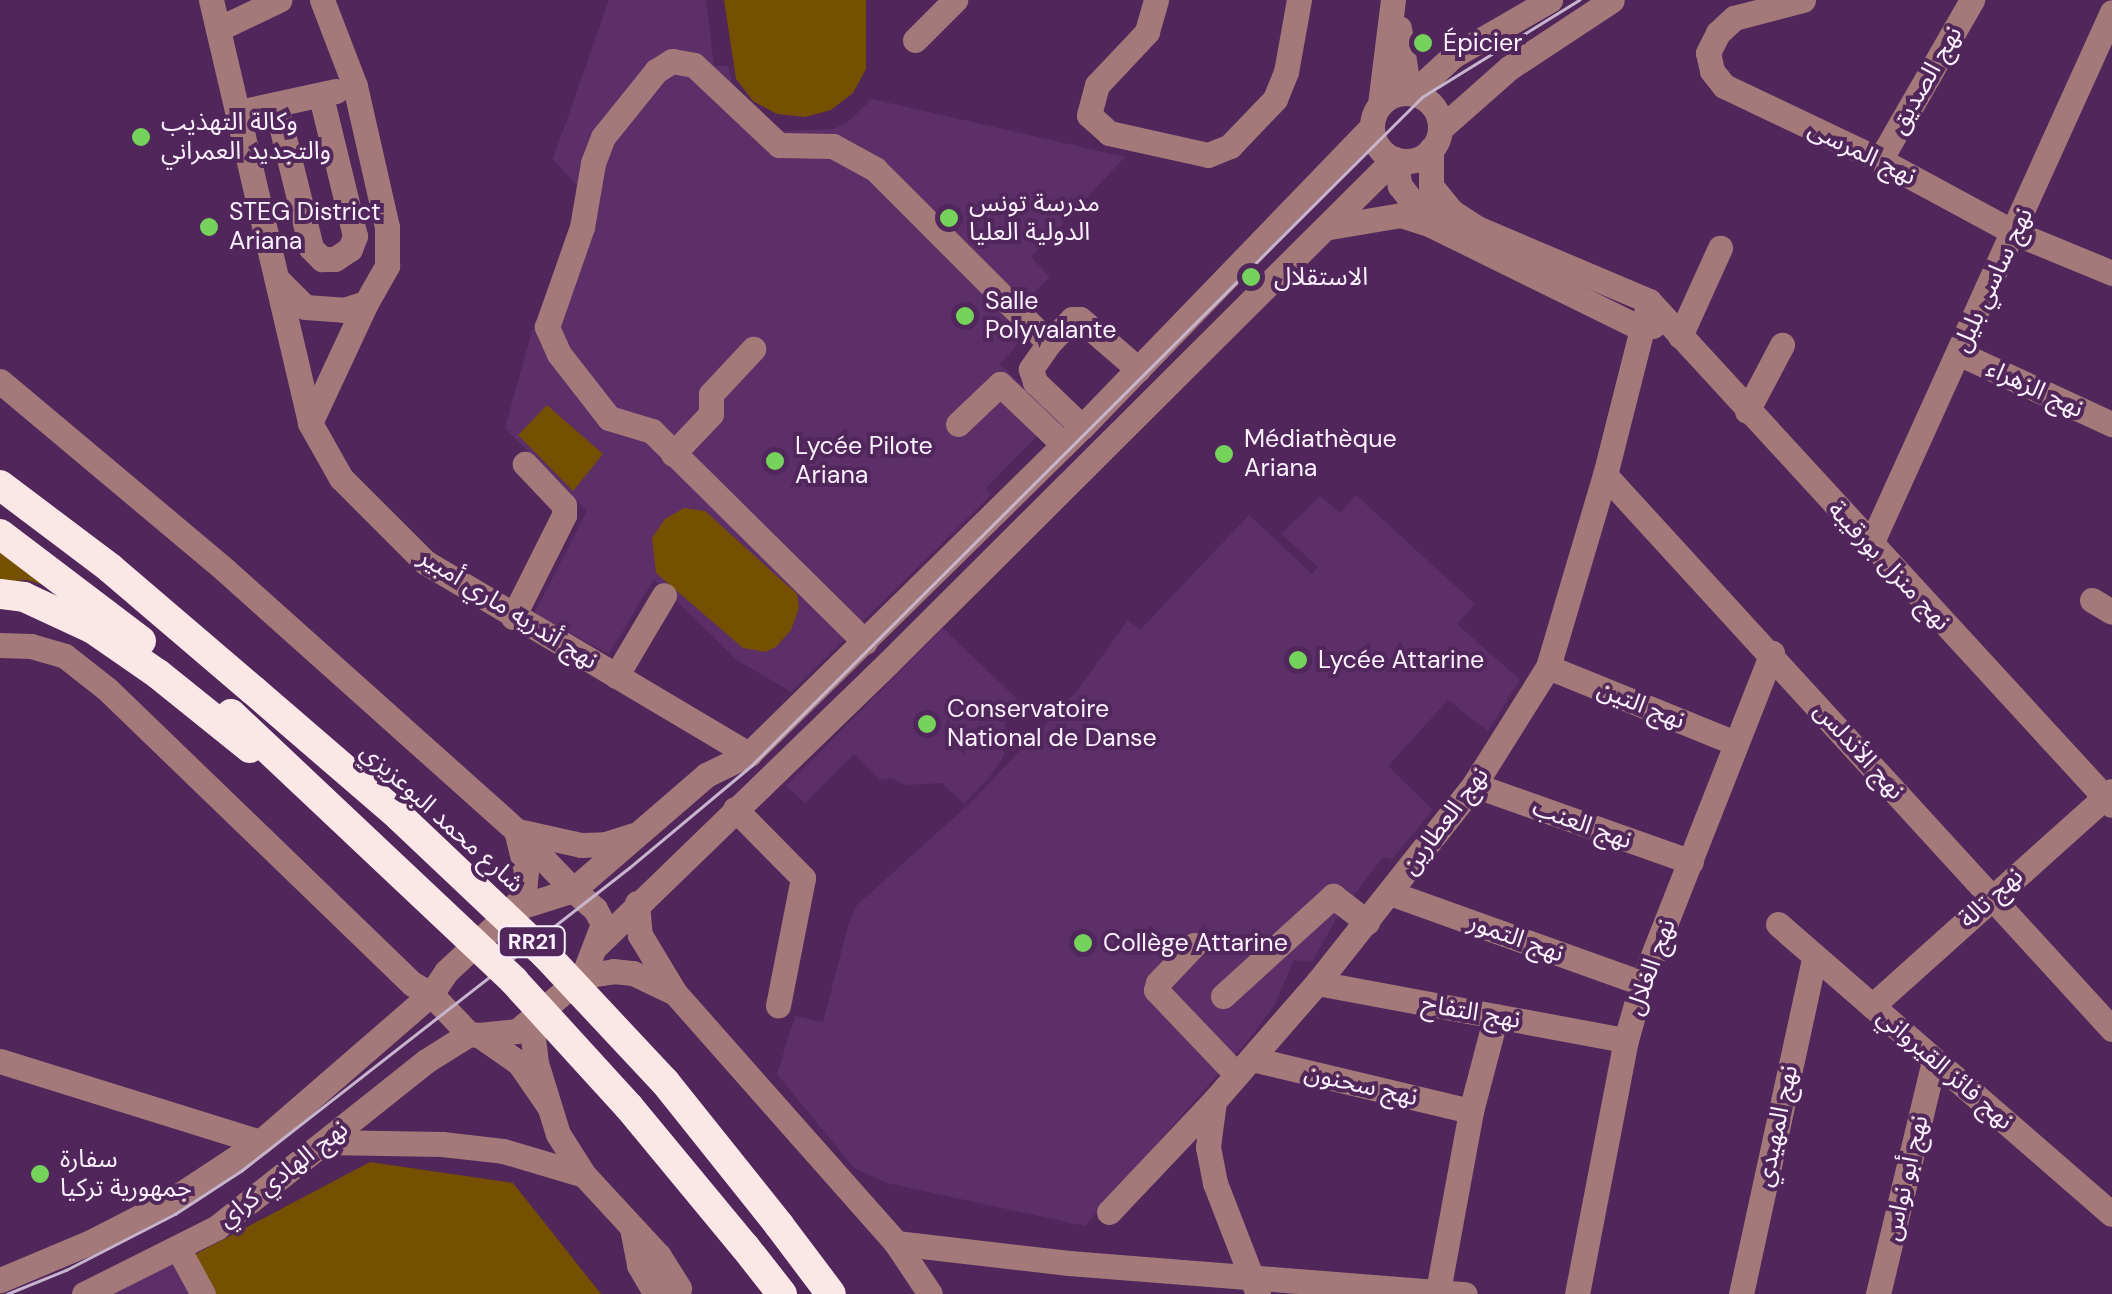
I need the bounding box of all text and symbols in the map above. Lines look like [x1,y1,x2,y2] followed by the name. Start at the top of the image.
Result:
[1883,21,1969,139] street label: نهج الصديق
[1443,28,1523,58] place label: Épicier
[1412,32,1434,54] marker: Épicier
[161,108,331,167] place label: وكالة التهذيب والتجديد العمراني
[1803,114,1921,192] street label: نهج المرسى
[130,126,152,148] marker: وكالة التهذيب والتجديد العمراني
[969,189,1100,248] place label: مدرسة تونس الدولية العليا
[229,198,381,257] place label: STEG District Ariana
[1947,203,2039,357] street label: نهج ساسي بليل
[938,207,960,229] marker: مدرسة تونس الدولية العليا
[198,216,220,238] marker: STEG District Ariana
[1274,262,1368,292] place label: الاستقلال
[1238,264,1264,290] marker: الاستقلال
[985,287,1116,346] place label: Salle Polyvalante
[954,305,976,327] marker: Salle Polyvalante
[1982,354,2088,424] street label: نهج الزهراء
[1244,425,1397,484] place label: Médiathèque Ariana
[795,432,933,491] place label: Lycée Pilote Ariana
[1213,443,1235,465] marker: Médiathèque Ariana
[764,450,786,472] marker: Lycée Pilote Ariana
[1821,495,1957,637] street label: نهج منزل بورقيبة
[413,542,603,676] street label: نهج أندريه ماري أمبير
[1318,645,1484,675] place label: Lycée Attarine
[1287,649,1309,671] marker: Lycée Attarine
[1593,674,1689,736] street label: نهج التين
[947,695,1157,754] place label: Conservatoire National de Danse
[1807,696,1911,806] street label: نهج الأندلس
[916,713,938,735] marker: Conservatoire National de Danse
[354,737,530,899] street label: شارع محمد البوعزيزي
[1395,761,1495,881] street label: نهج العطارين
[1528,792,1636,856] street label: نهج العنب
[1953,862,2029,934] street label: نهج تالة
[1464,907,1568,969] street label: نهج التمور
[1620,915,1682,1019] street label: نهج الغلال
[497,925,567,959] road number: RR21
[1103,928,1288,958] place label: Collège Attarine
[1072,932,1094,954] marker: Collège Attarine
[1419,989,1523,1035] street label: نهج التفاح
[1871,1002,2019,1136] street label: نهج فائز القيرواني
[1301,1057,1421,1113] street label: نهج سحنون
[1749,1062,1805,1190] street label: نهج المهيدي
[1877,1112,1935,1244] street label: نهج أبو نواس
[212,1114,354,1234] street label: نهج الهادي كراي
[60,1145,192,1204] place label: سفارة جمهورية تركيا
[29,1163,51,1185] marker: سفارة جمهورية تركيا

